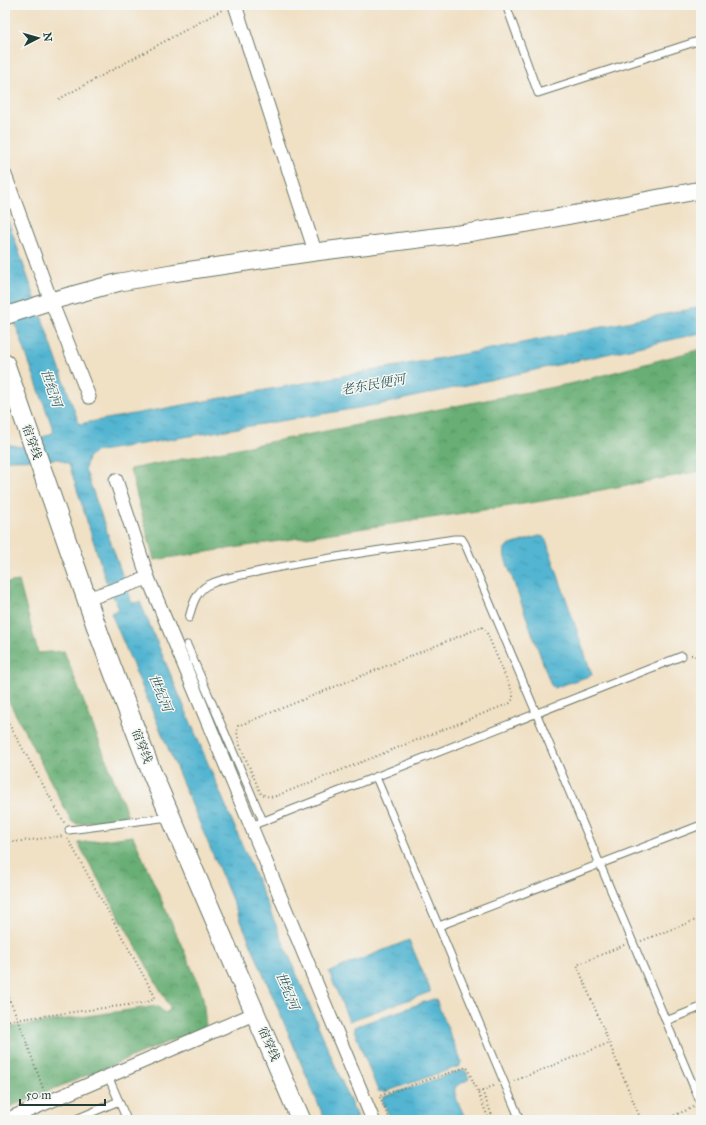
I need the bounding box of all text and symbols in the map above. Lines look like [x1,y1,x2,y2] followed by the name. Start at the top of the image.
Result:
[18,18,58,58] north arrow
[40,32,54,43] text: N
[37,367,66,411] water label: 世纪河
[340,371,408,399] water label: 老东民便河
[20,423,44,461] street label: 宿穿线
[145,672,176,716] water label: 世纪河
[129,727,155,765] street label: 宿穿线
[272,970,303,1014] water label: 世纪河
[256,1025,282,1063] street label: 宿穿线
[20,1081,105,1107] scale bar
[26,1088,51,1102] text: 50 m

